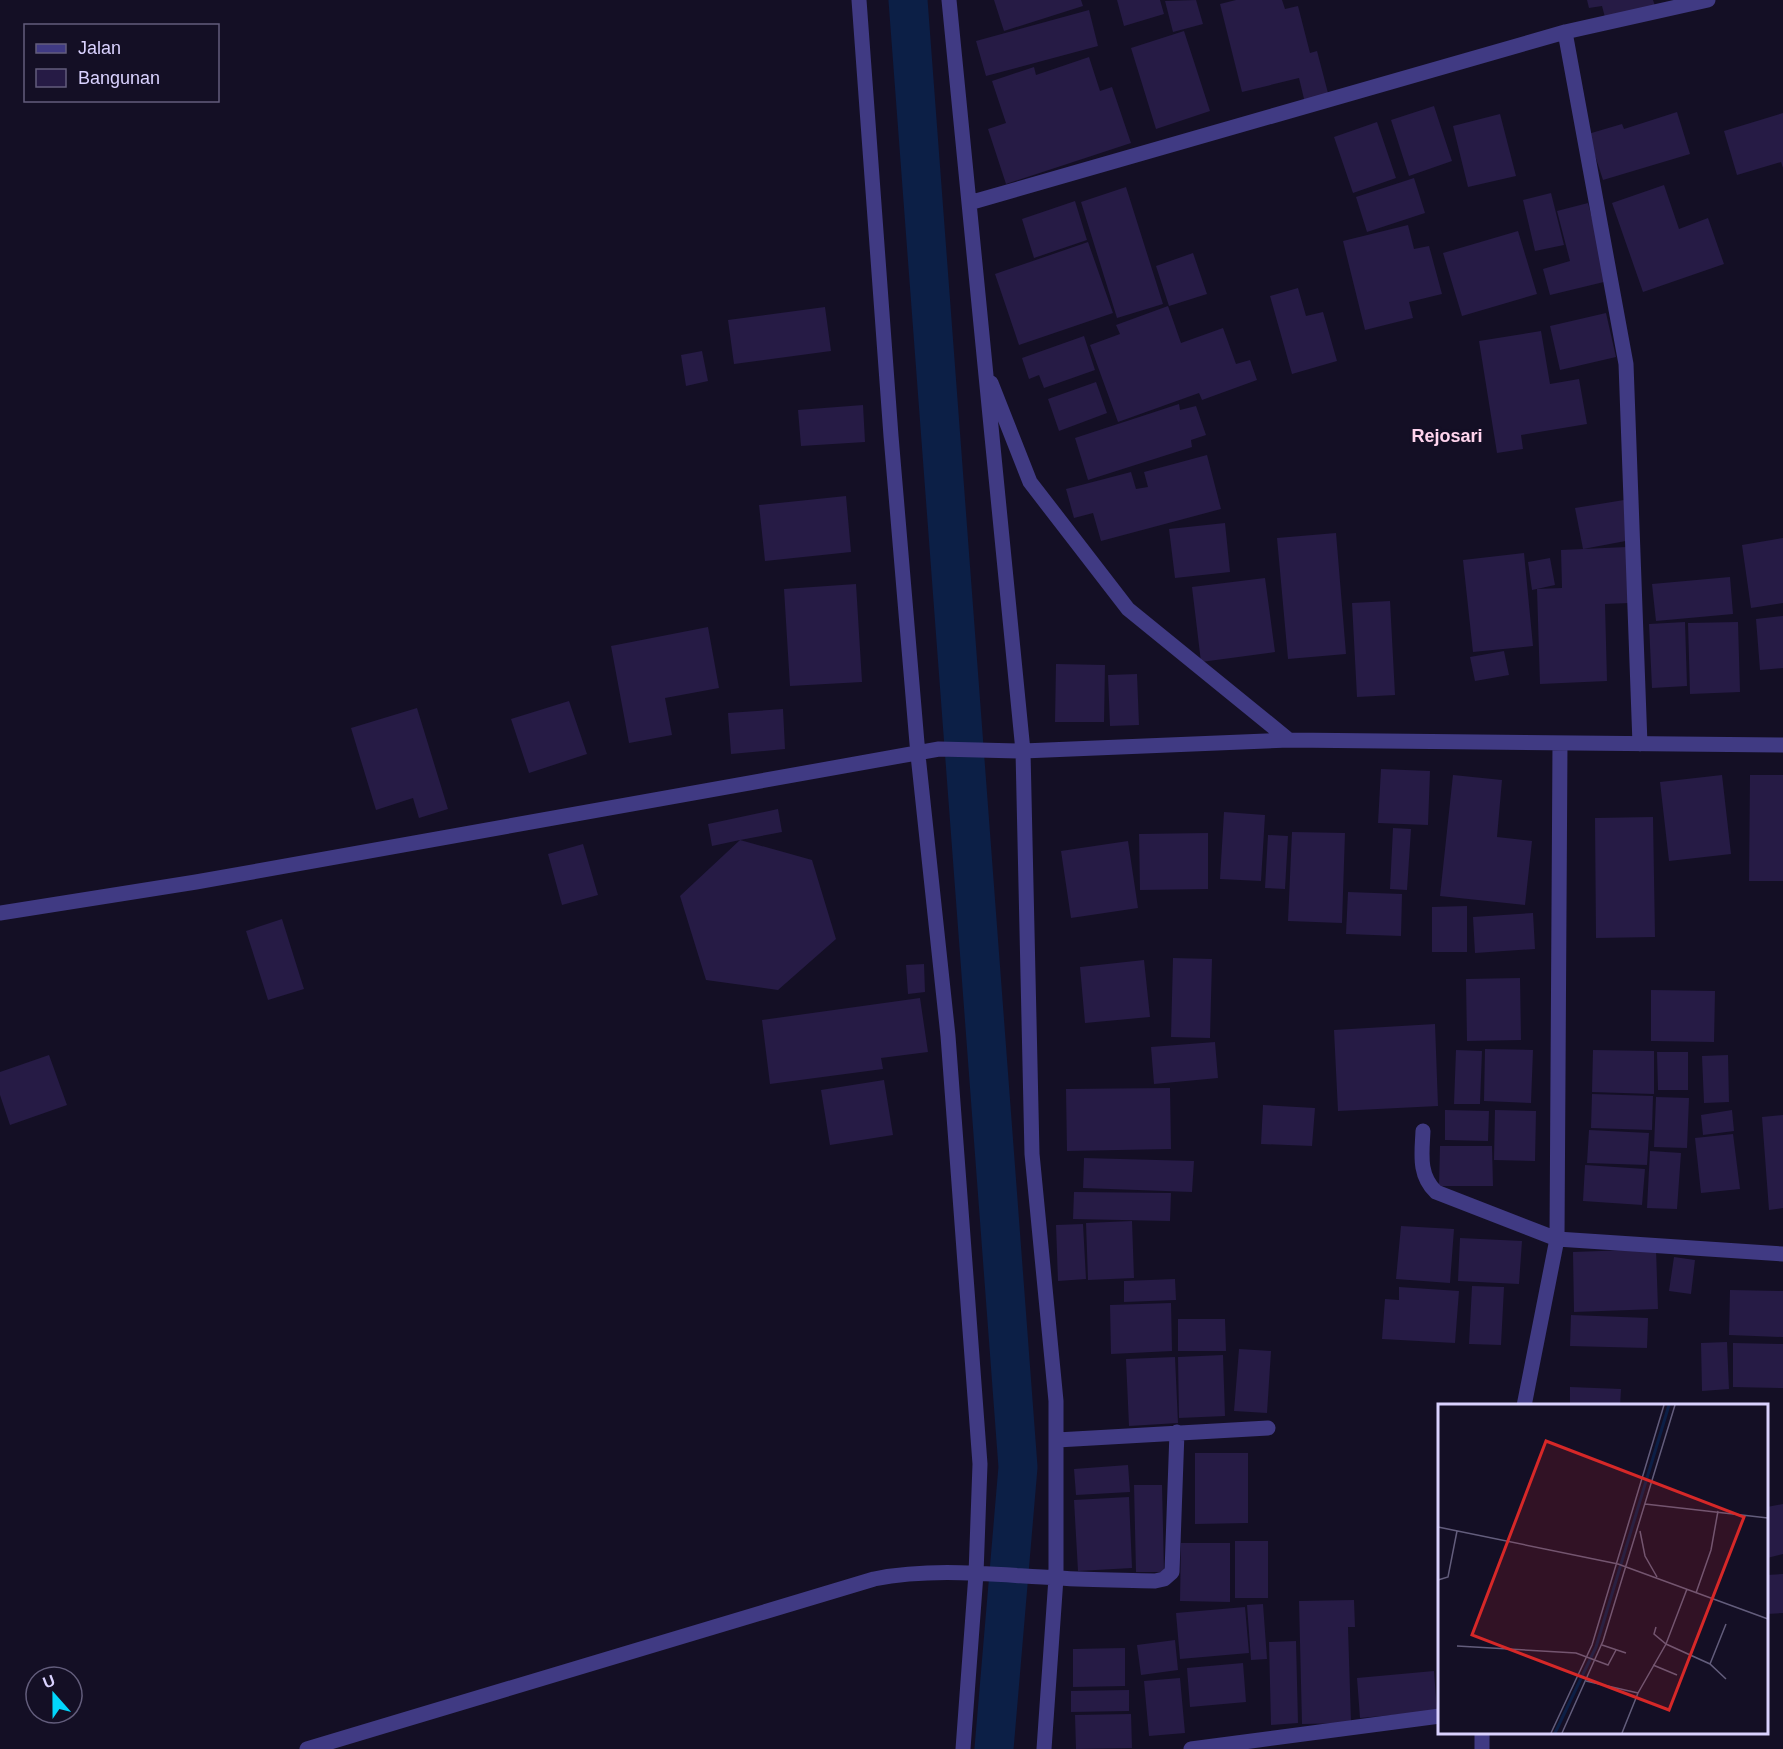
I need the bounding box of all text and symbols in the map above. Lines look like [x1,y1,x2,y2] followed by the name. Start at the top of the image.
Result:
[24,24,219,102] legend
[78,38,121,58] text: Jalan
[78,68,160,88] text: Bangunan
[1411,426,1483,446] district label: Rejosari
[1438,1404,1768,1734] inset map
[24,1665,84,1725] north arrow
[40,1671,57,1691] text: U

